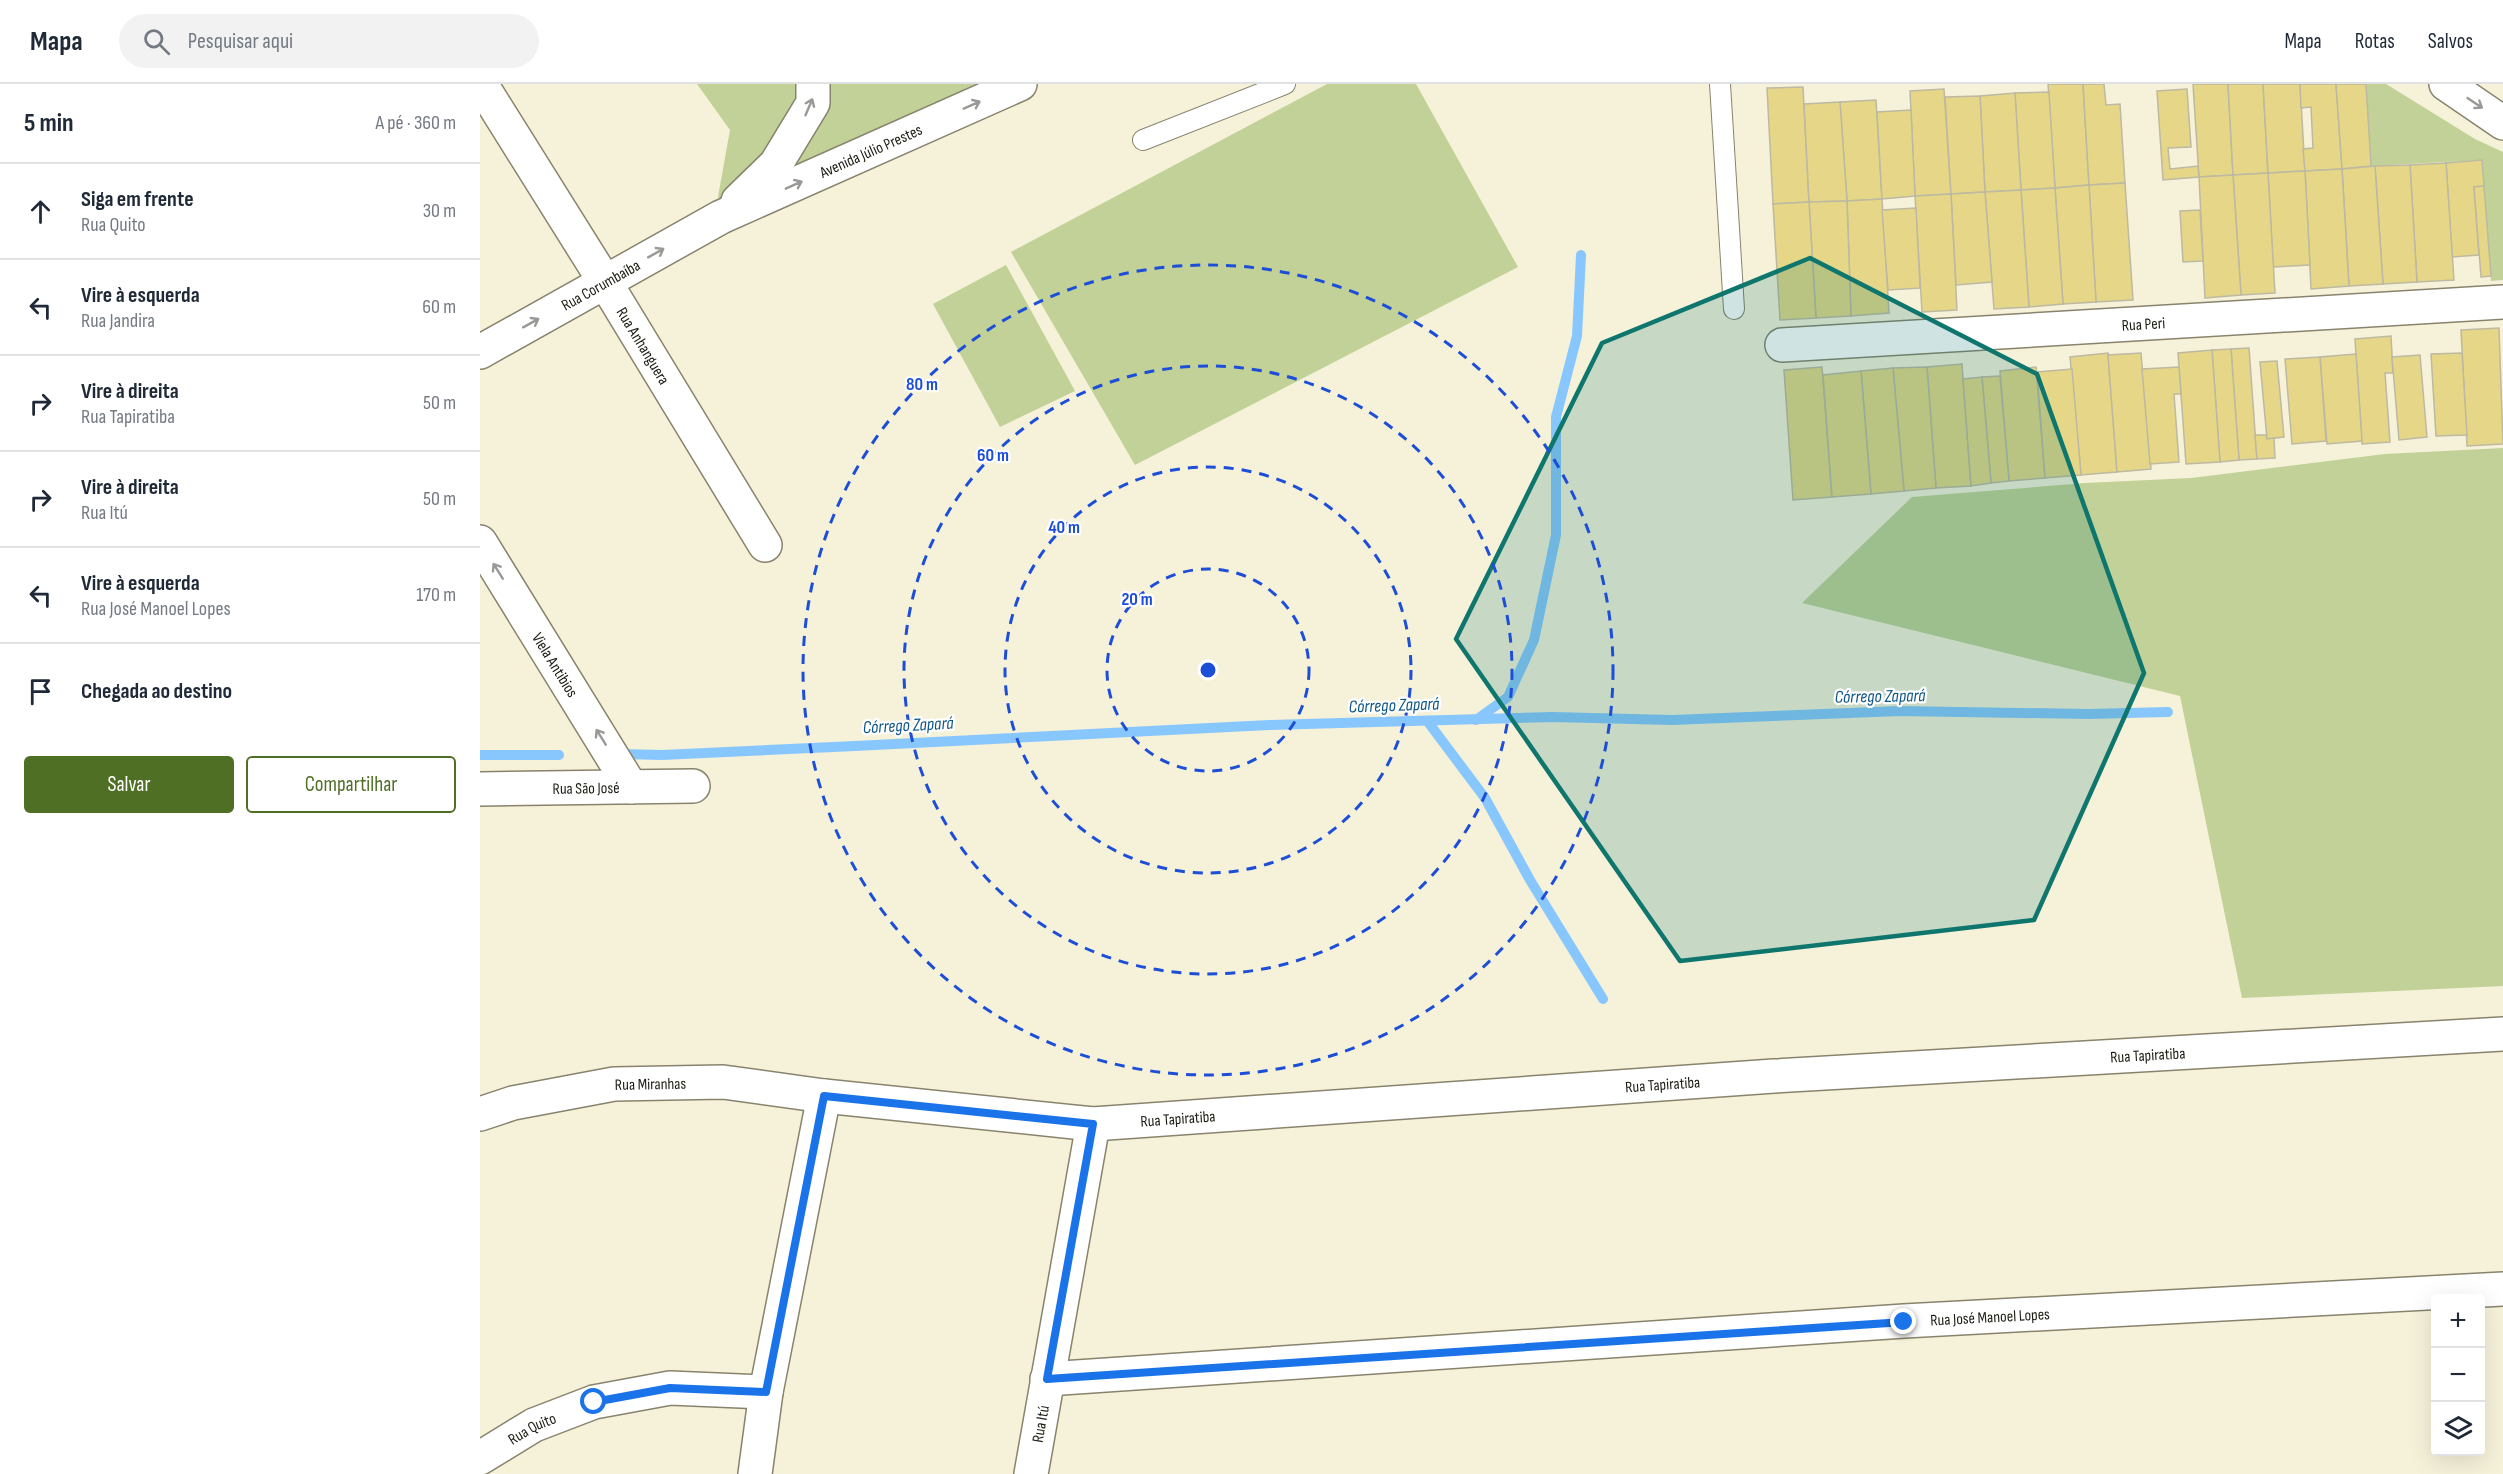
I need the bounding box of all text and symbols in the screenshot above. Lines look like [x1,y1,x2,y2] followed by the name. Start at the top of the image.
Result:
[119,14,539,68] search box
[30,25,83,58] text: Mapa
[140,25,173,58] icon: search
[188,28,293,55] text: Pesquisar aqui
[2284,29,2322,54] text: Mapa
[2355,29,2395,54] text: Rotas
[2428,29,2473,54] text: Salvos
[2466,97,2482,109] one-way arrow
[804,98,815,116] one-way arrow
[963,99,981,111] one-way arrow
[24,108,74,139] text: 5 min
[376,111,456,135] text: A pé · 360 m
[816,121,926,183] street label: Avenida Júlio Prestes
[785,178,803,189] one-way arrow
[81,186,194,213] text: Siga em frente
[24,195,57,228] icon: ahead
[423,199,456,223] text: 30 m
[81,213,146,237] text: Rua Quito
[647,247,664,259] one-way arrow
[558,256,644,315] street label: Rua Corumbaíba
[81,282,200,309] text: Vire à esquerda
[24,291,57,324] icon: left
[422,295,456,319] text: 60 m
[612,304,673,388] street label: Rua Anhanguera
[81,309,155,333] text: Rua Jandira
[2121,314,2166,336] street label: Rua Peri
[522,317,539,329] one-way arrow
[906,374,938,395] text: 80 m
[81,378,179,405] text: Vire à direita
[24,387,57,420] icon: right
[423,391,456,415] text: 50 m
[81,405,175,429] text: Rua Tapiratiba
[977,445,1009,466] text: 60 m
[81,474,179,501] text: Vire à direita
[24,483,57,516] icon: right
[423,487,456,511] text: 50 m
[81,501,128,525] text: Rua Itú
[1048,517,1080,538] text: 40 m
[491,563,503,580] one-way arrow
[81,570,200,597] text: Vire à esquerda
[24,579,57,612] icon: left
[416,583,456,607] text: 170 m
[1121,589,1153,610] text: 20 m
[81,597,231,621] text: Rua José Manoel Lopes
[527,630,581,701] street label: Viela Antibios
[1198,660,1218,680] centre of rings
[24,675,57,708] icon: arrive
[81,678,232,705] text: Chegada ao destino
[1834,685,1926,708] water label: Córrego Zapará
[1348,693,1441,718] water label: Córrego Zapará
[862,713,955,738] water label: Córrego Zapará
[594,729,606,746] one-way arrow
[24,756,234,813] button: Salvar
[246,756,456,813] button: Compartilhar
[552,779,620,799] street label: Rua São José
[2110,1044,2186,1068] street label: Rua Tapiratiba
[1624,1073,1701,1097] street label: Rua Tapiratiba
[615,1075,687,1095] street label: Rua Miranhas
[1140,1107,1216,1132] street label: Rua Tapiratiba
[2431,1294,2485,1456] map controls
[2431,1294,2485,1348] button: +
[1930,1305,2051,1331] street label: Rua José Manoel Lopes
[1890,1308,1916,1334] route end
[2431,1348,2485,1402] button: −
[580,1388,606,1414] route start
[2431,1402,2485,1456] button: layers
[1029,1404,1054,1444] street label: Rua Itú
[505,1409,559,1450] street label: Rua Quito

